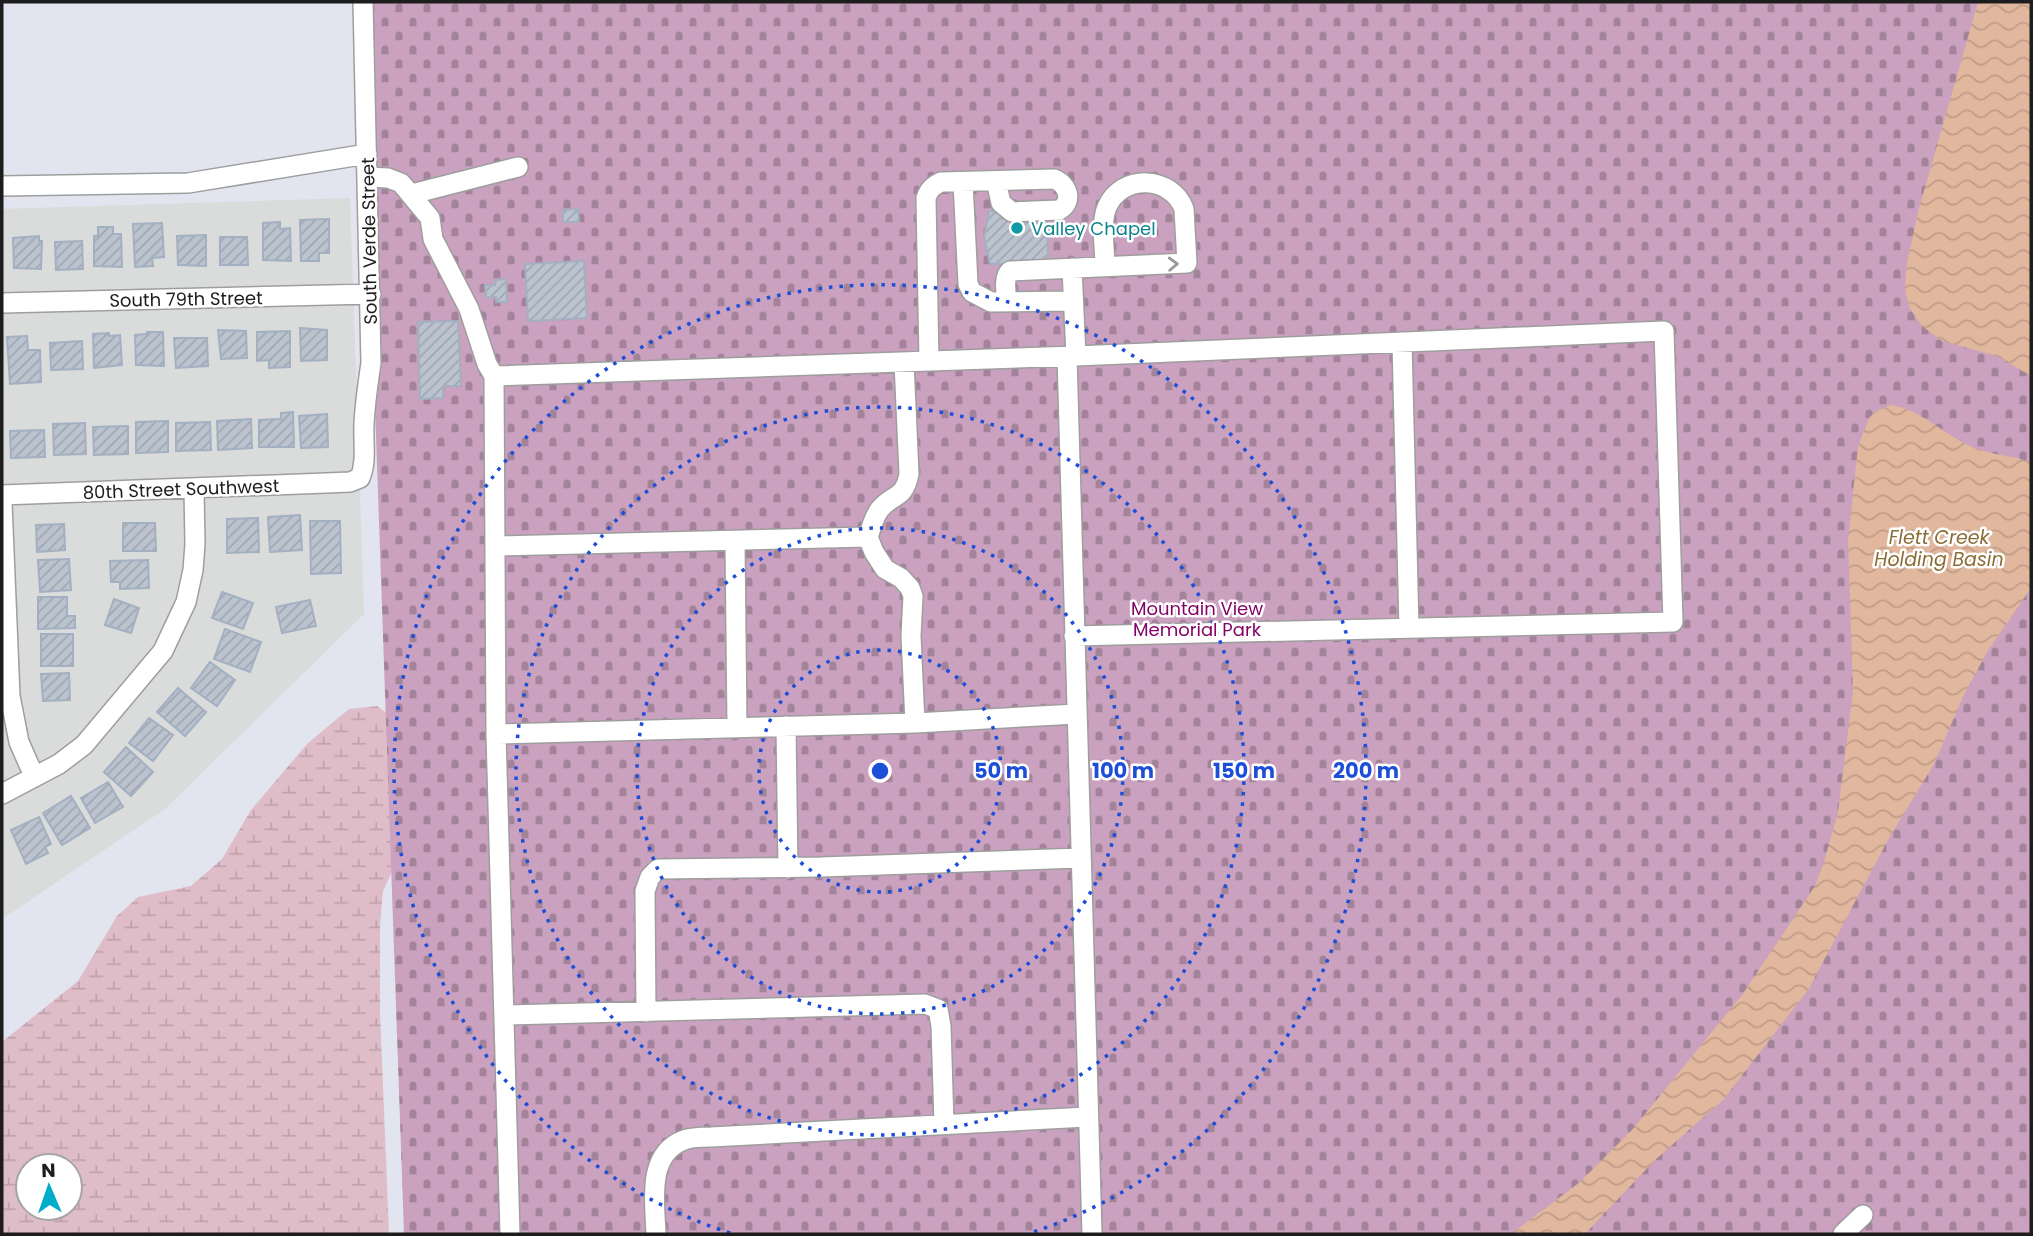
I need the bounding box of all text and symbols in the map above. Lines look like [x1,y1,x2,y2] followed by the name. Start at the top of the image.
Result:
[355,157,383,325] street label: South Verde Street
[1031,216,1156,241] place label: Valley Chapel
[1009,220,1025,236] marker: Valley Chapel
[1169,256,1179,272] one-way arrow
[109,285,263,313] street label: South 79th Street
[82,473,280,505] street label: 80th Street Southwest
[1874,524,2004,573] water label: Flett Creek Holding Basin
[1131,596,1263,642] park label: Mountain View Memorial Park
[974,756,1028,785] text: 50 m
[1092,756,1154,785] text: 100 m
[1213,756,1275,785] text: 150 m
[1333,756,1399,785] text: 200 m
[868,759,892,783] centre of rings
[14,1152,84,1222] north arrow
[41,1157,56,1184] text: N

